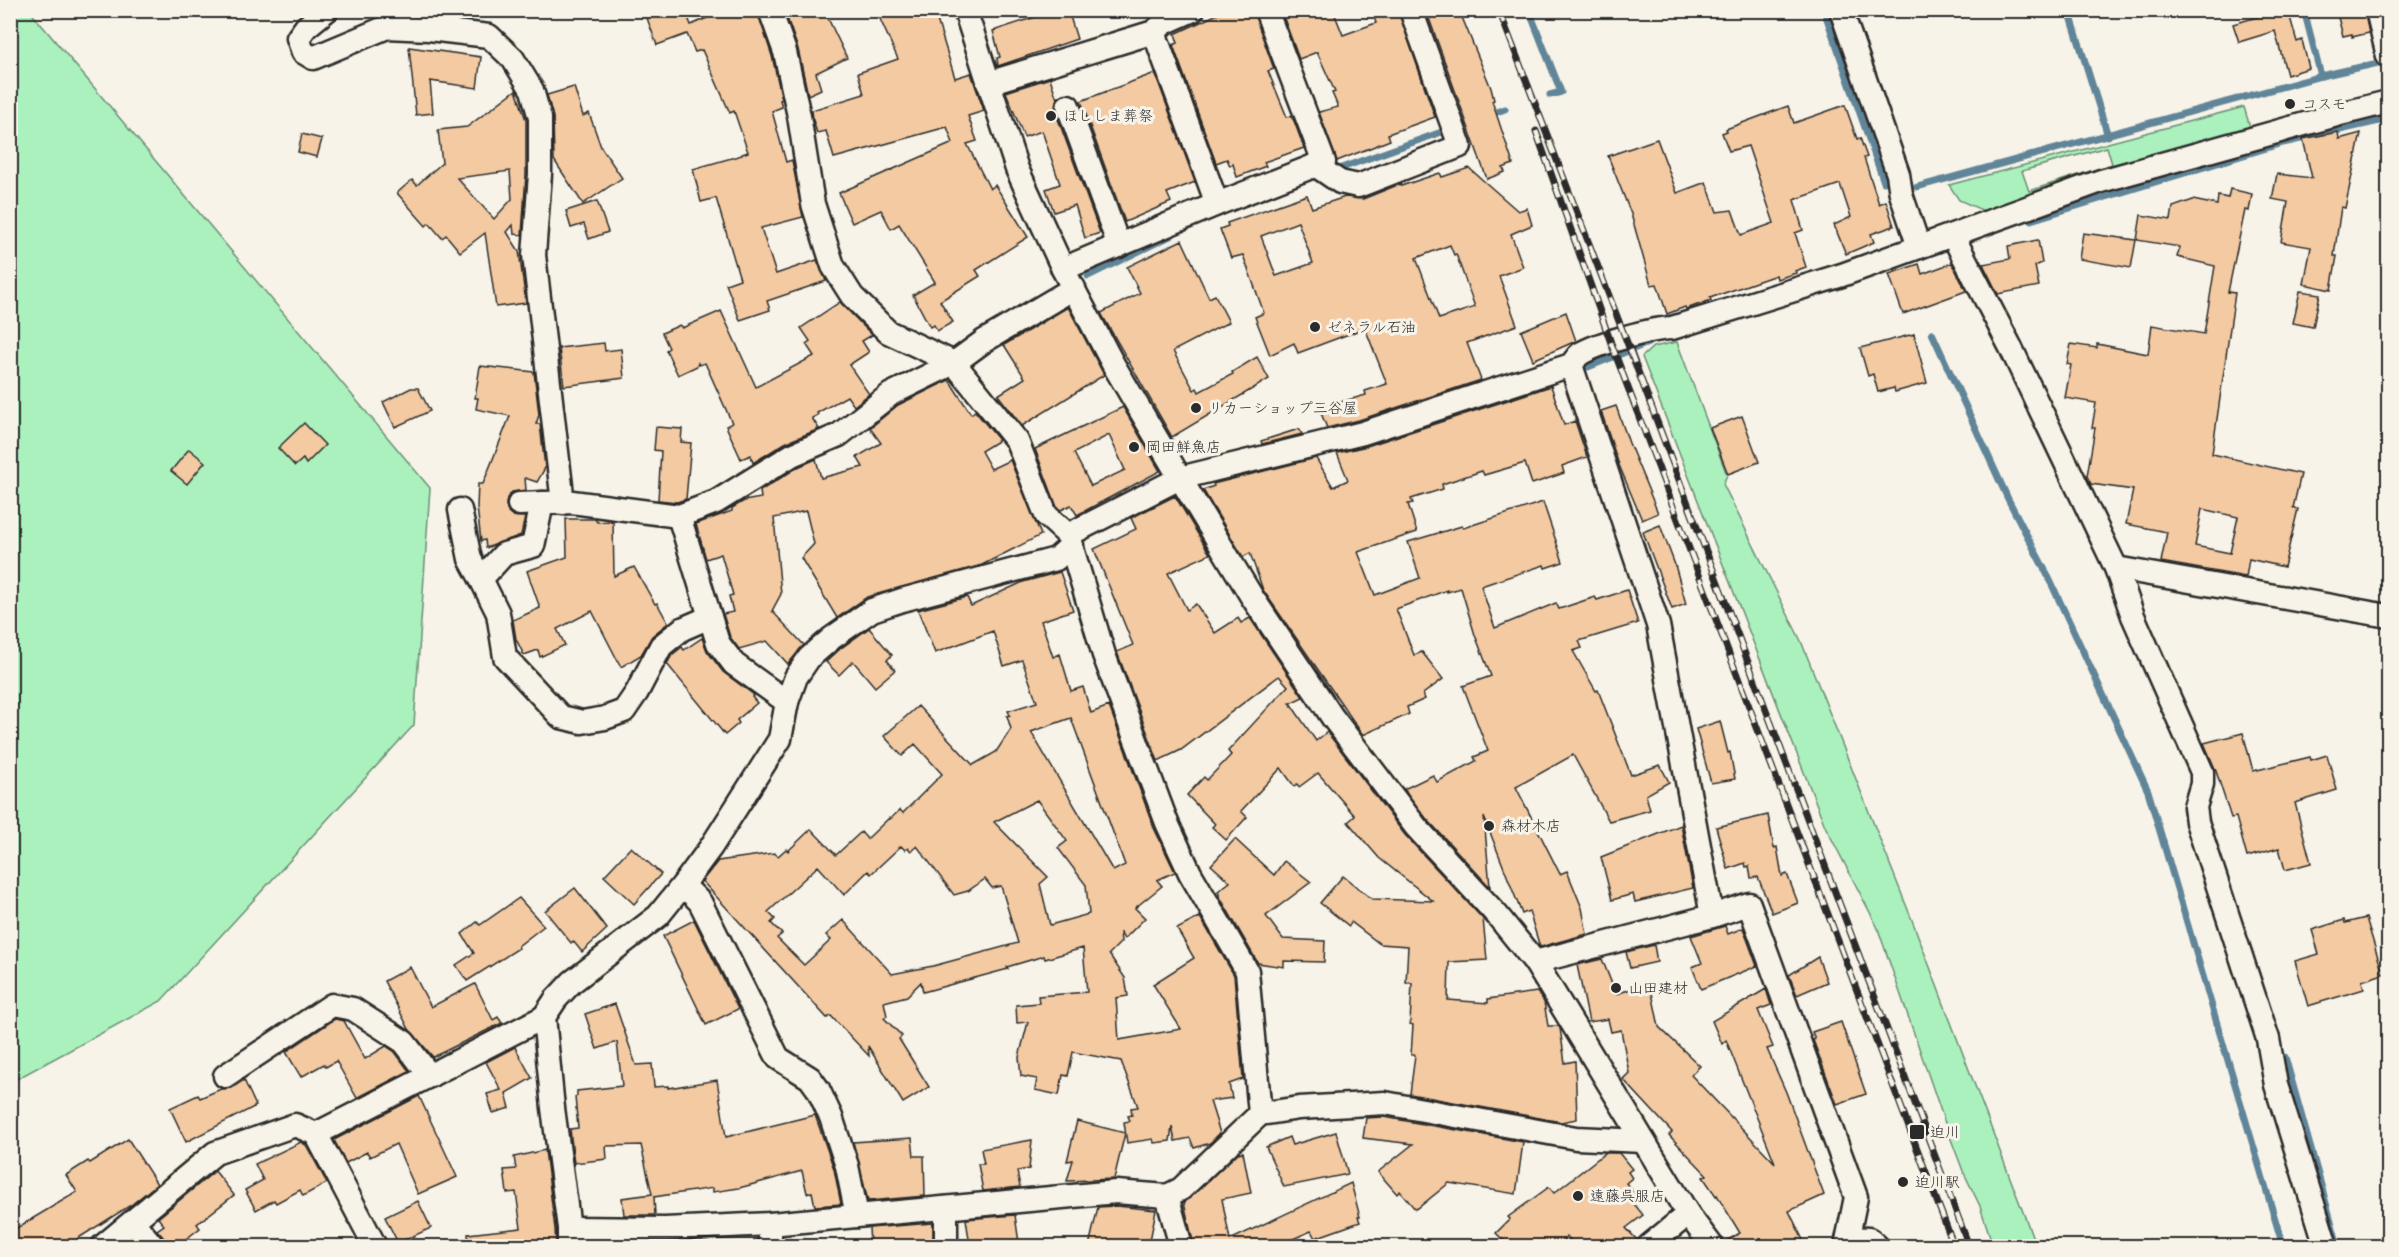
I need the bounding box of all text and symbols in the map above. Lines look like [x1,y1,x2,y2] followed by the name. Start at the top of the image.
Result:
[2302,95,2346,114] place label: コスモ
[2283,97,2297,111] marker: コスモ
[1063,107,1153,126] place label: ほししま葬祭
[1044,109,1058,123] marker: ほししま葬祭
[1327,318,1416,337] place label: ゼネラル石油
[1308,320,1322,334] marker: ゼネラル石油
[1208,399,1358,418] place label: リカーショップ三谷屋
[1189,401,1203,415] marker: リカーショップ三谷屋
[1146,438,1221,457] place label: 岡田鮮魚店
[1127,440,1141,454] marker: 岡田鮮魚店
[1501,817,1561,836] place label: 森材木店
[1482,819,1496,833] marker: 森材木店
[1628,979,1688,998] place label: 山田建材
[1609,981,1623,995] marker: 山田建材
[1908,1123,1926,1141] marker: 迫川
[1930,1123,1960,1142] place label: 迫川
[1915,1173,1960,1192] place label: 迫川駅
[1896,1175,1910,1189] marker: 迫川駅
[1590,1187,1665,1206] place label: 遠藤呉服店
[1571,1189,1585,1203] marker: 遠藤呉服店

